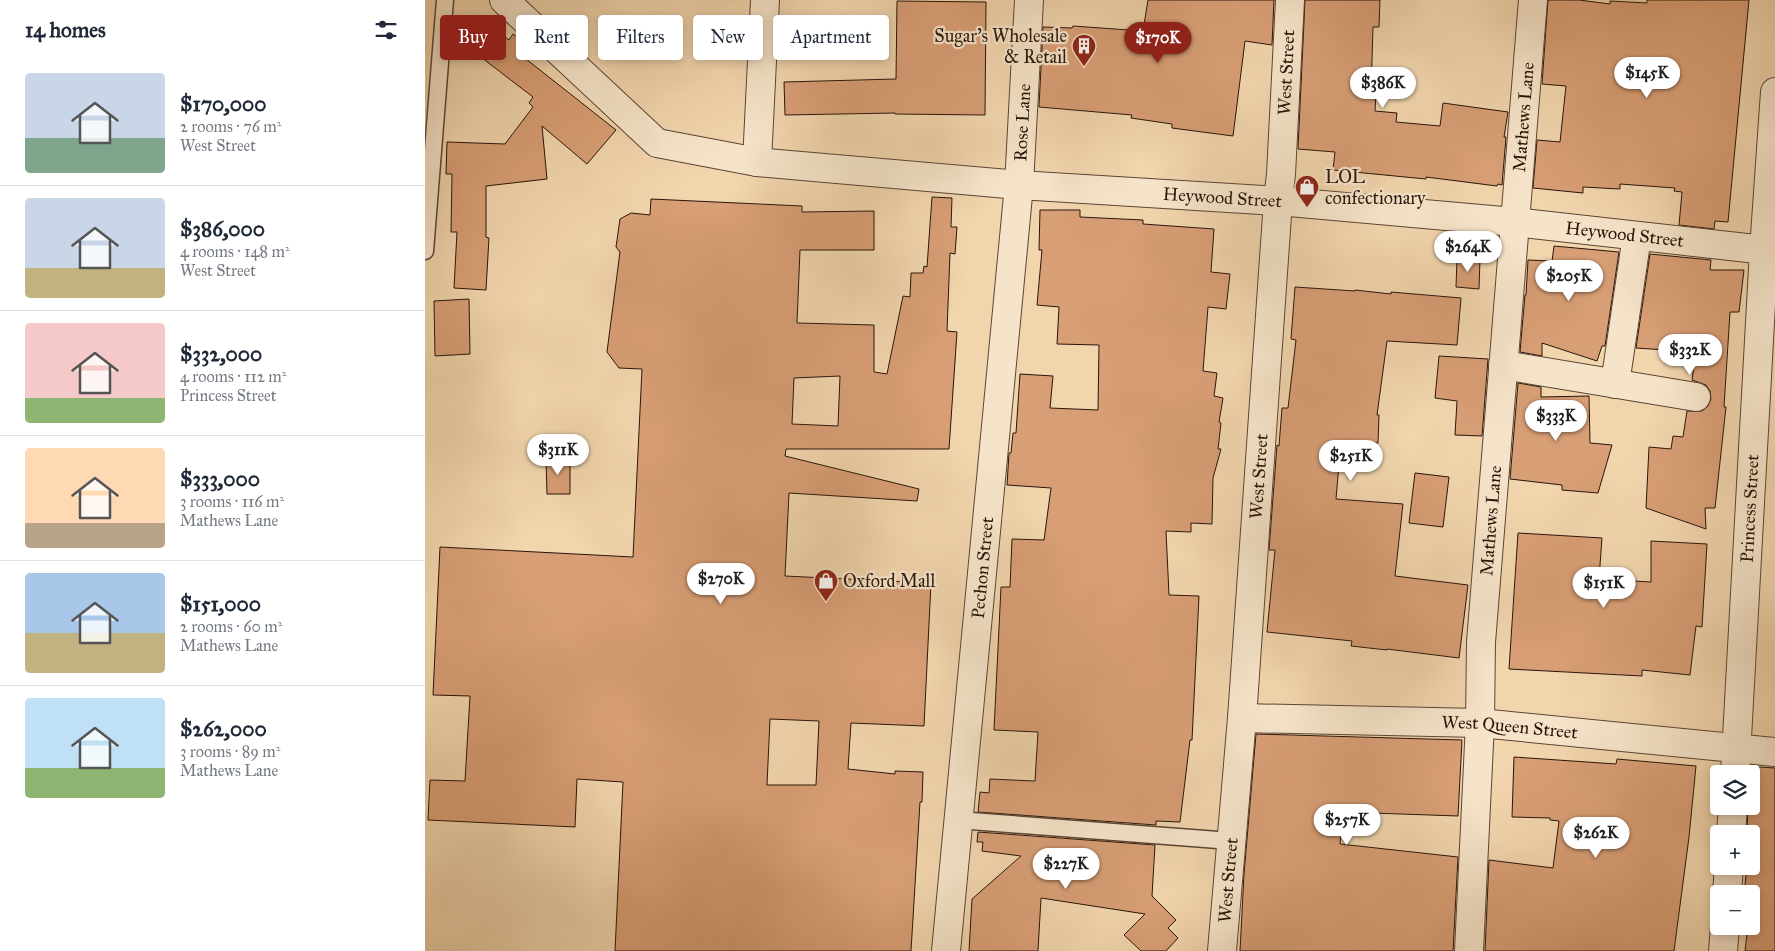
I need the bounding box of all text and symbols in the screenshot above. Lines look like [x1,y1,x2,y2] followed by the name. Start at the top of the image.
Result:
[440,15,506,60] chip: Buy
[516,15,588,60] chip: Rent
[598,15,683,60] chip: Filters
[693,15,763,60] chip: New
[773,15,889,60] chip: Apartment
[372,16,400,44] icon: filters
[25,17,106,43] text: 14 homes
[1123,22,1193,64] pin: $170K
[934,25,1067,68] place label: Sugar's Wholesale & Retail
[1135,28,1181,47] text: $170K
[1273,29,1299,116] street label: West Street
[1071,33,1097,67] building icon: Sugar's Wholesale & Retail
[1612,56,1682,99] pin: $145K
[1508,61,1539,173] street label: Mathews Lane
[1625,63,1669,82] text: $145K
[1348,66,1418,109] pin: $386K
[1361,73,1405,92] text: $386K
[1009,83,1035,162] street label: Rose Lane
[180,91,266,117] text: $170,000
[65,93,125,153] icon: home
[180,117,281,136] text: 2 rooms · 76 m²
[180,136,256,155] text: West Street
[1325,166,1426,209] place label: LOL confectionary
[1294,174,1320,208] shop icon: LOL confectionary
[1162,183,1283,212] street label: Heywood Street
[180,216,265,242] text: $386,000
[1564,217,1686,252] street label: Heywood Street
[65,218,125,278] icon: home
[1433,230,1503,273] pin: $264K
[1445,237,1491,256] text: $264K
[180,242,290,261] text: 4 rooms · 148 m²
[1534,260,1604,302] pin: $205K
[180,261,256,280] text: West Street
[1546,266,1592,285] text: $205K
[1655,334,1725,376] pin: $332K
[1669,340,1711,359] text: $332K
[180,341,262,367] text: $332,000
[65,343,125,403] icon: home
[180,367,286,386] text: 4 rooms · 112 m²
[180,386,276,405] text: Princess Street
[1521,400,1591,442] pin: $333K
[1536,406,1576,425] text: $333K
[1245,432,1273,520] street label: West Street
[523,434,593,476] pin: $311K
[538,440,578,459] text: $311K
[1316,440,1386,482] pin: $251K
[1330,446,1372,465] text: $251K
[1736,453,1764,563] street label: Princess Street
[1475,465,1506,577] street label: Mathews Lane
[180,466,260,492] text: $333,000
[65,468,125,528] icon: home
[180,492,284,511] text: 3 rooms · 116 m²
[180,511,278,530] text: Mathews Lane
[967,515,998,620] street label: Pechon Street
[686,562,756,605] pin: $270K
[1569,566,1639,609] pin: $151K
[813,568,839,602] shop icon: Oxford Mall
[698,569,744,588] text: $270K
[843,570,935,592] place label: Oxford Mall
[1584,573,1624,592] text: $151K
[180,591,261,617] text: $151,000
[65,593,125,653] icon: home
[180,617,282,636] text: 2 rooms · 60 m²
[180,636,278,655] text: Mathews Lane
[1442,711,1579,744] street label: West Queen Street
[180,716,267,742] text: $262,000
[65,718,125,778] icon: home
[180,742,280,761] text: 3 rooms · 89 m²
[180,761,278,780] text: Mathews Lane
[1710,765,1760,935] map controls
[1710,765,1760,815] button: layers
[1312,804,1382,846] pin: $257K
[1325,810,1369,829] text: $257K
[1561,816,1631,859] pin: $262K
[1574,823,1618,842] text: $262K
[1710,825,1760,875] button: +
[1213,836,1243,924] street label: West Street
[1031,848,1101,890] pin: $227K
[1044,854,1088,873] text: $227K
[1710,885,1760,935] button: −

